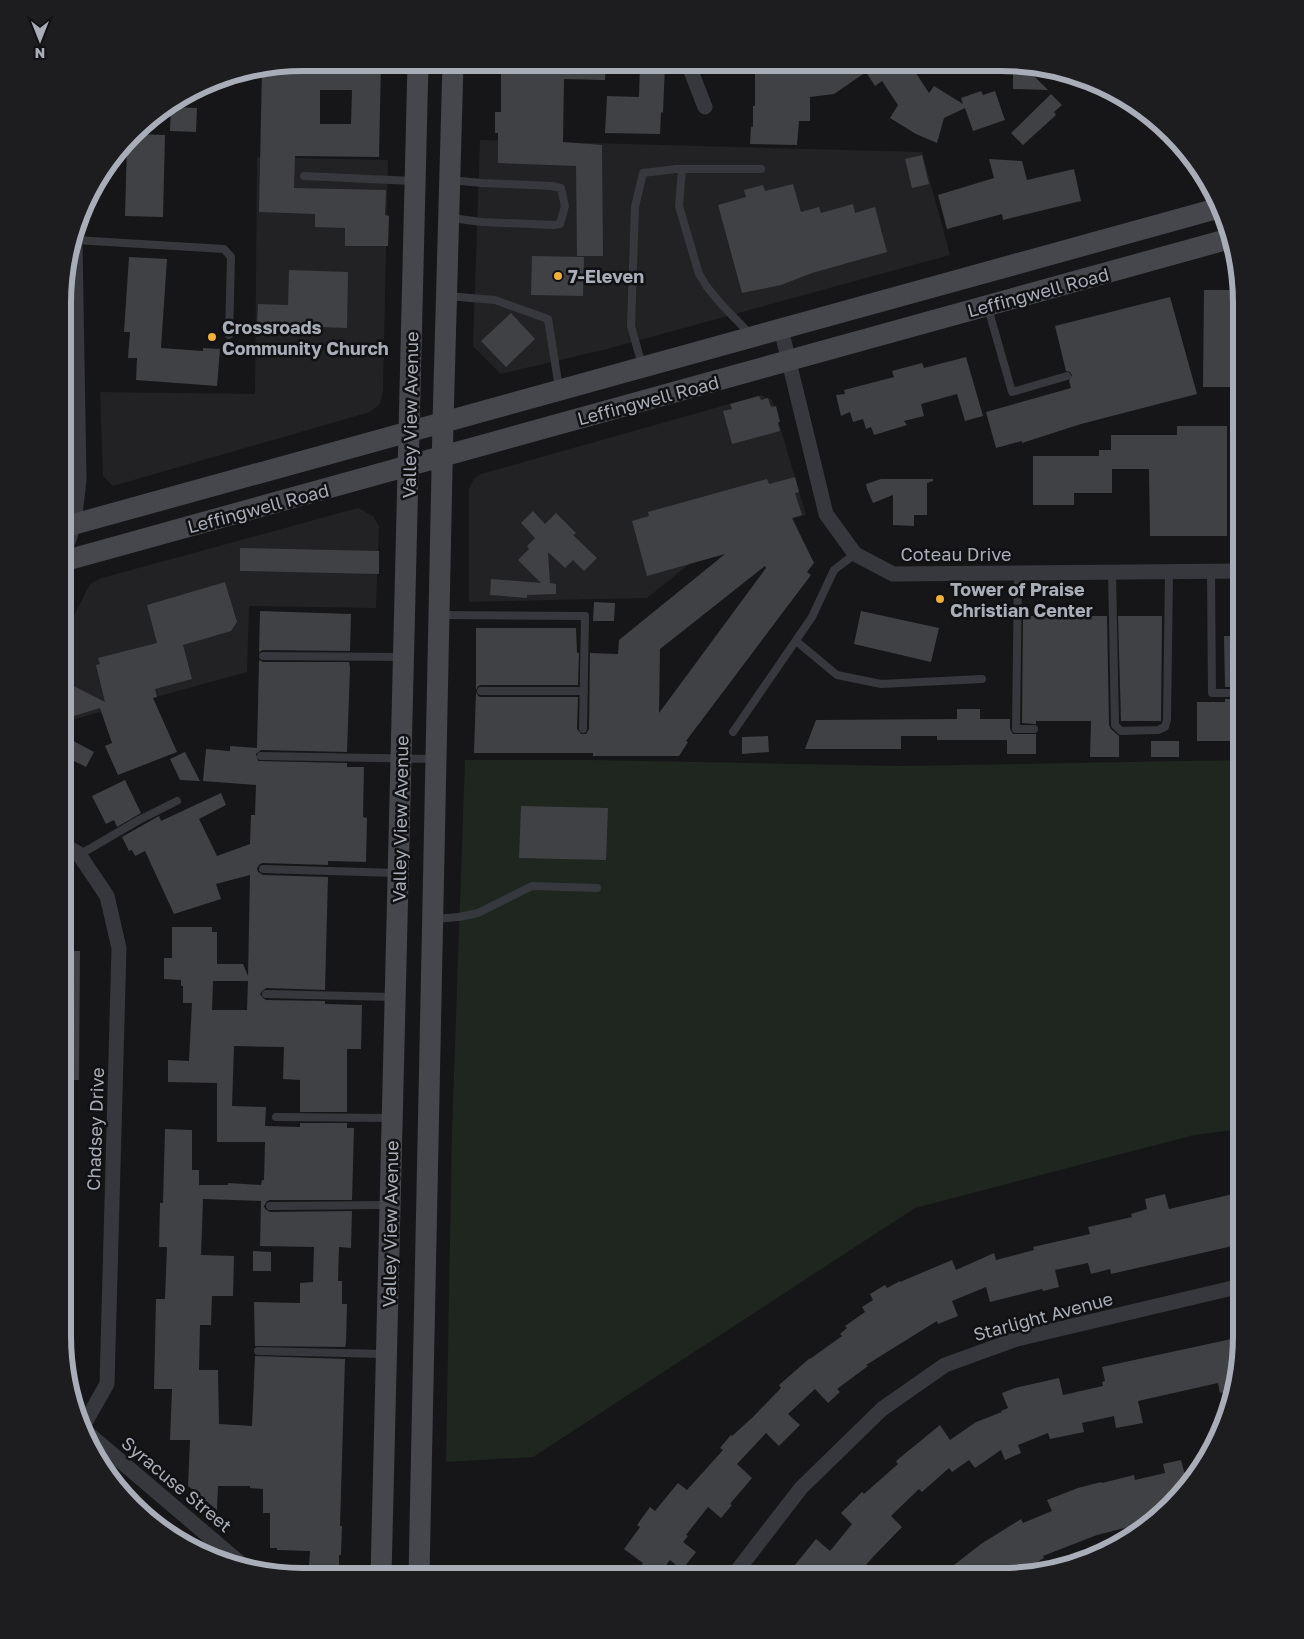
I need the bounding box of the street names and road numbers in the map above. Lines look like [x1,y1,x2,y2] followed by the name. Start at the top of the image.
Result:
[965,263,1111,321] street label: Leffingwell Road
[398,331,422,499] street label: Valley View Avenue
[575,371,721,429] street label: Leffingwell Road
[185,479,331,537] street label: Leffingwell Road
[901,543,1011,565] street label: Coteau Drive
[388,735,412,903] street label: Valley View Avenue
[82,1067,108,1191] street label: Chadsey Drive
[378,1140,402,1308] street label: Valley View Avenue
[971,1287,1115,1345] street label: Starlight Avenue
[117,1432,237,1536] street label: Syracuse Street

